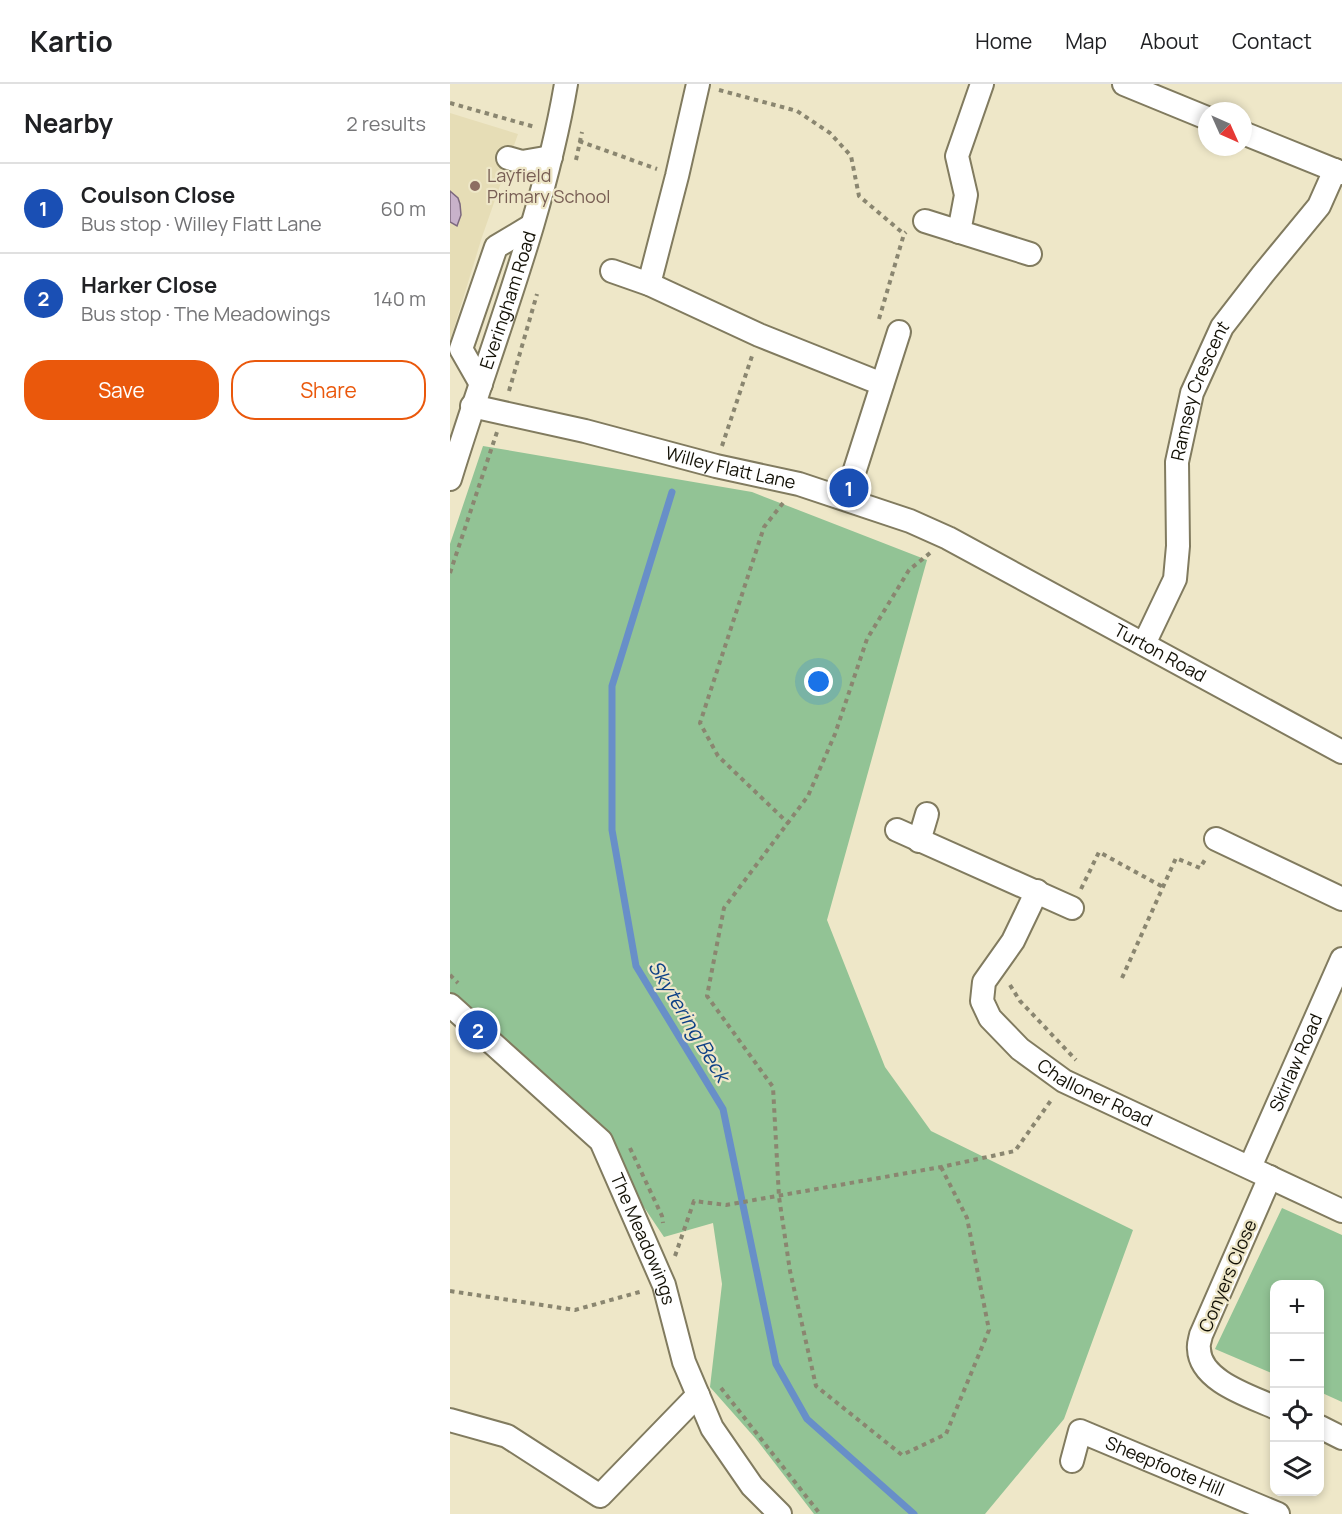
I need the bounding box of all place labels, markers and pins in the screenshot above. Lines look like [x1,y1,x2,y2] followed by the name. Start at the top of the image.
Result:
[487,163,611,208] place label: Layfield Primary School
[468,179,482,193] marker: Layfield Primary School
[830,466,868,510] pin: 1
[459,1008,498,1052] pin: 2

